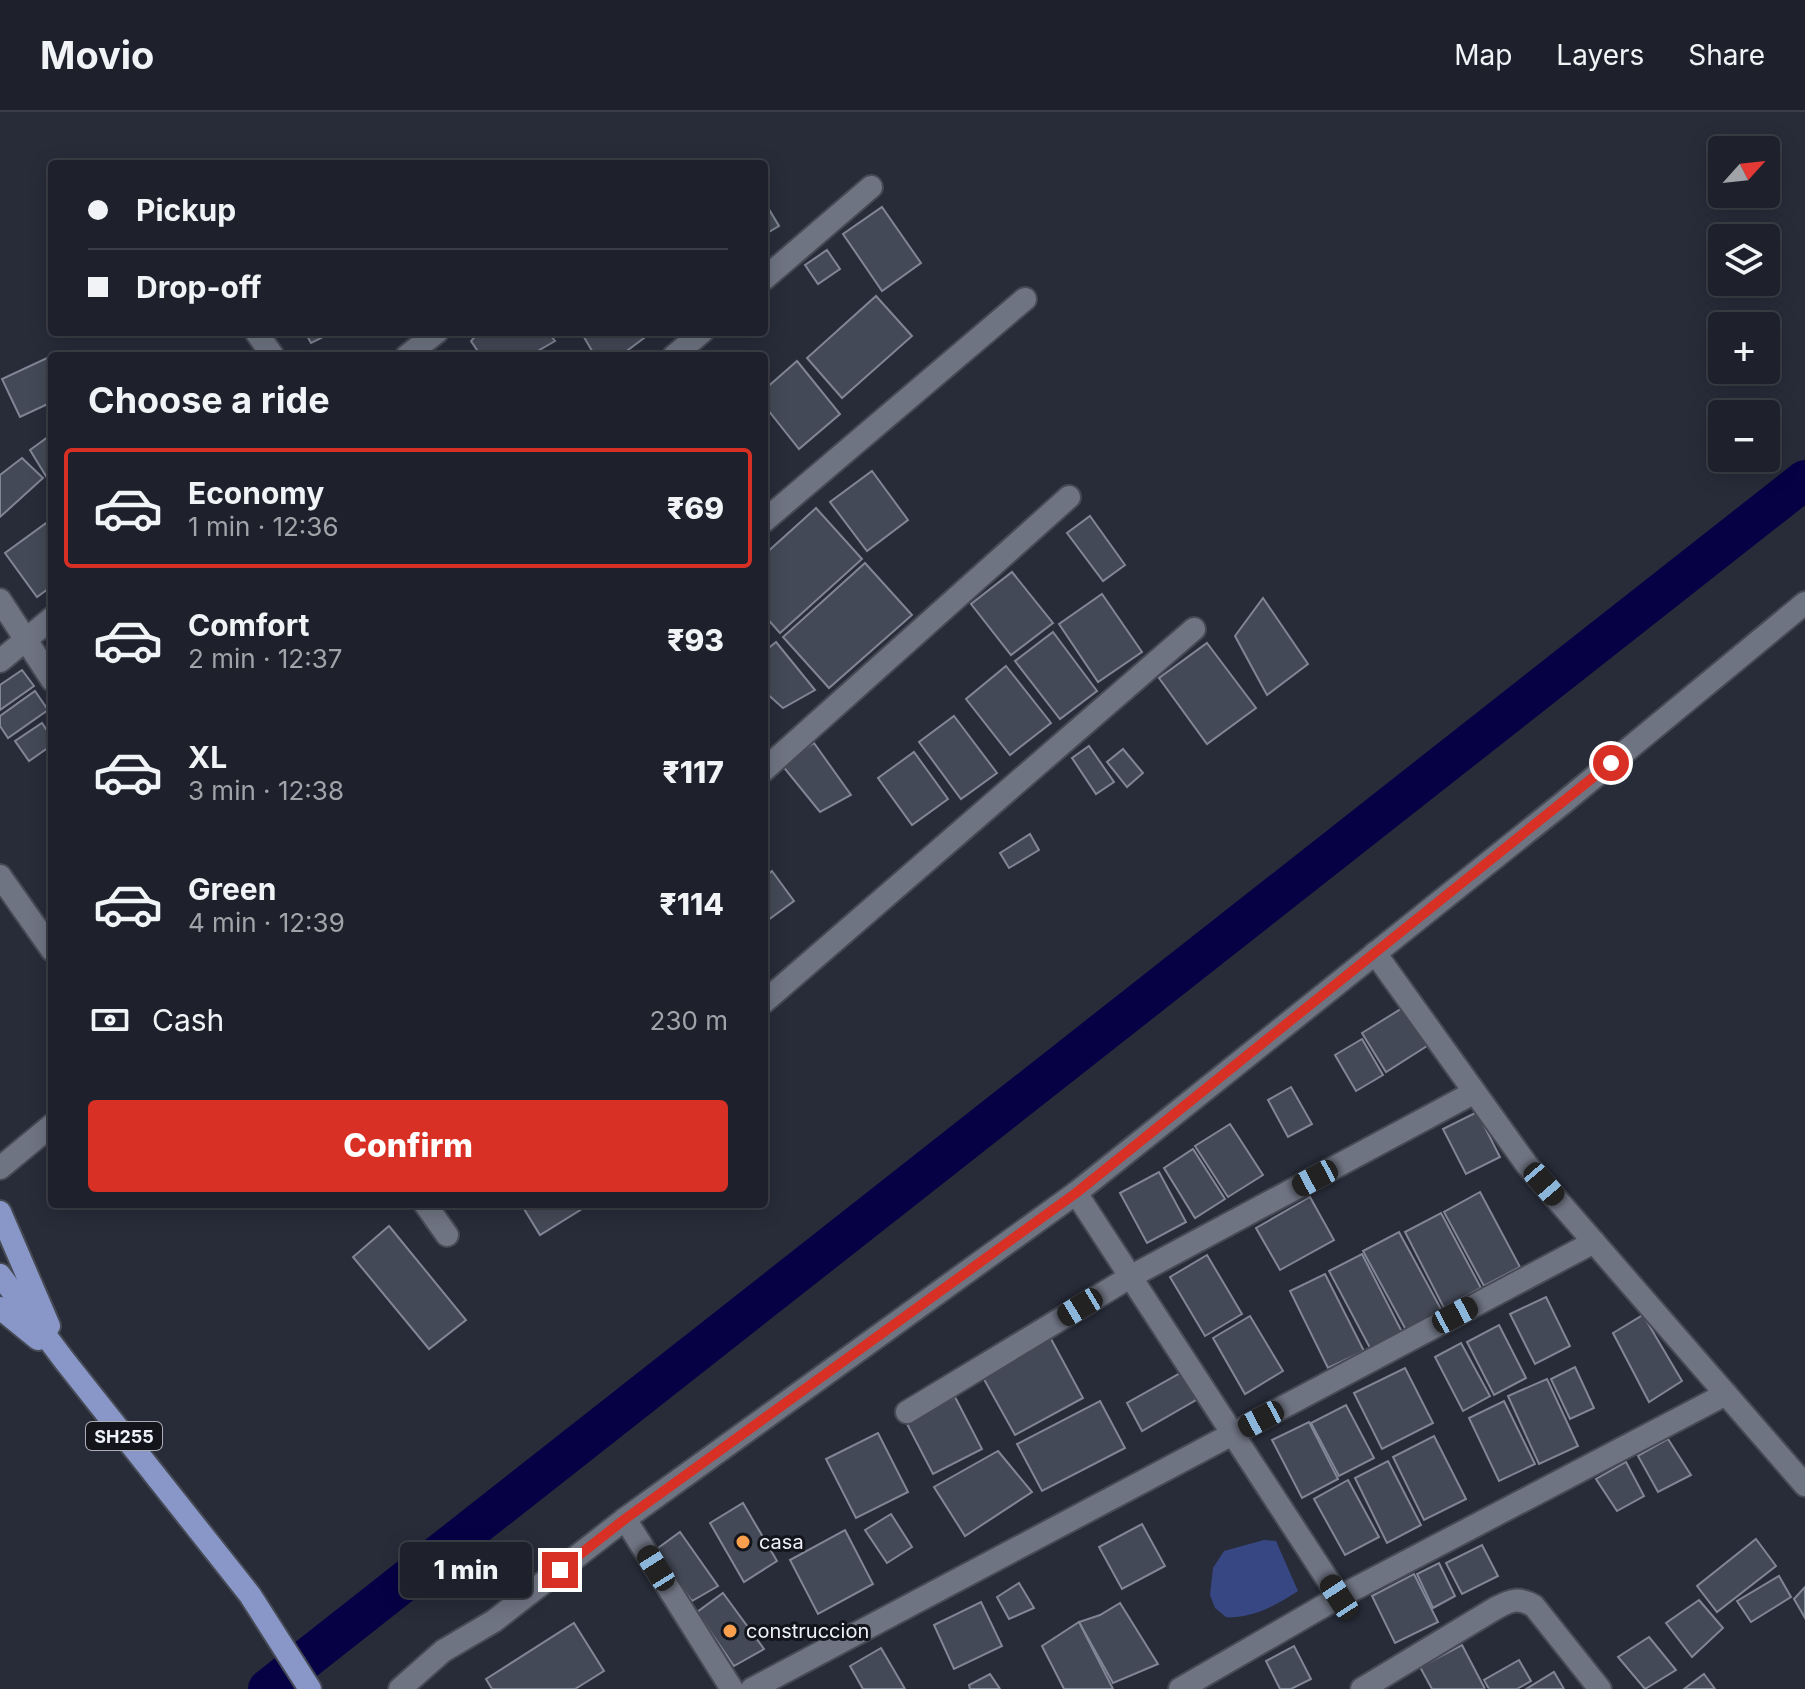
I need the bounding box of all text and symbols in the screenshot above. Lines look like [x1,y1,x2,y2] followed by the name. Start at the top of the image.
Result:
[40,32,154,78] text: Movio
[1454,38,1512,72] text: Map
[1556,38,1644,72] text: Layers
[1688,38,1765,72] text: Share
[1708,136,1780,208] north arrow
[1708,136,1780,472] map controls
[136,192,236,228] text: Pickup
[1708,224,1780,296] button: layers
[136,269,262,305] text: Drop-off
[1708,312,1780,384] button: +
[88,378,330,422] text: Choose a ride
[1708,400,1780,472] button: −
[92,472,164,544] icon: car
[188,475,324,511] text: Economy
[667,490,724,526] text: ₹69
[188,511,339,542] text: 1 min · 12:36
[92,604,164,676] icon: car
[188,607,309,643] text: Comfort
[667,622,724,658] text: ₹93
[188,643,342,674] text: 2 min · 12:37
[92,736,164,808] icon: car
[188,739,227,775] text: XL
[1593,745,1629,781] route start
[662,754,724,790] text: ₹117
[188,775,344,806] text: 3 min · 12:38
[92,868,164,940] icon: car
[188,871,276,907] text: Green
[659,886,724,922] text: ₹114
[188,907,345,938] text: 4 min · 12:39
[88,998,132,1042] icon: cash
[152,1002,224,1038] text: Cash
[650,1005,728,1036] text: 230 m
[88,1100,728,1192] button: Confirm
[1288,1156,1342,1200] car
[1519,1158,1569,1210] car
[1053,1284,1107,1330] car
[1428,1293,1482,1337] car
[1234,1397,1288,1441] car
[86,1422,162,1450] road number: SH255
[759,1530,804,1554] place label: casa
[734,1533,752,1551] marker: casa
[633,1541,679,1595] car
[400,1542,532,1598] callout: 1 min
[542,1552,578,1588] route end
[433,1554,499,1585] text: 1 min
[1316,1570,1362,1624] car
[746,1619,869,1643] place label: construccion
[721,1622,739,1640] marker: construccion

